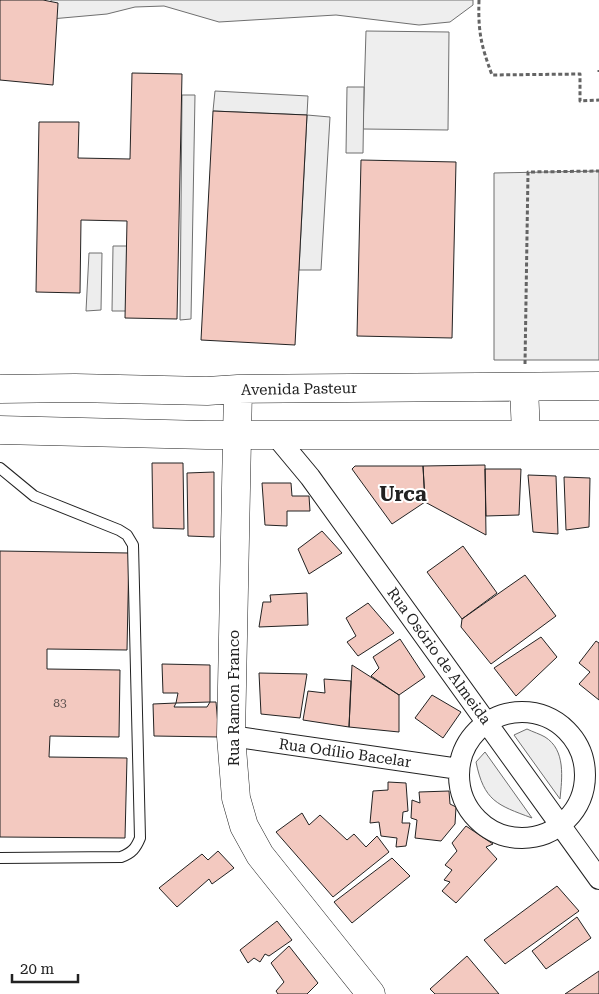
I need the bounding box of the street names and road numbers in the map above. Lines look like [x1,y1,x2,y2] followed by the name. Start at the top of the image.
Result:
[241,379,357,399] street label: Avenida Pasteur
[383,584,495,728] street label: Rua Osório de Almeida
[225,630,243,766] street label: Rua Ramon Franco
[278,735,412,771] street label: Rua Odílio Bacelar

